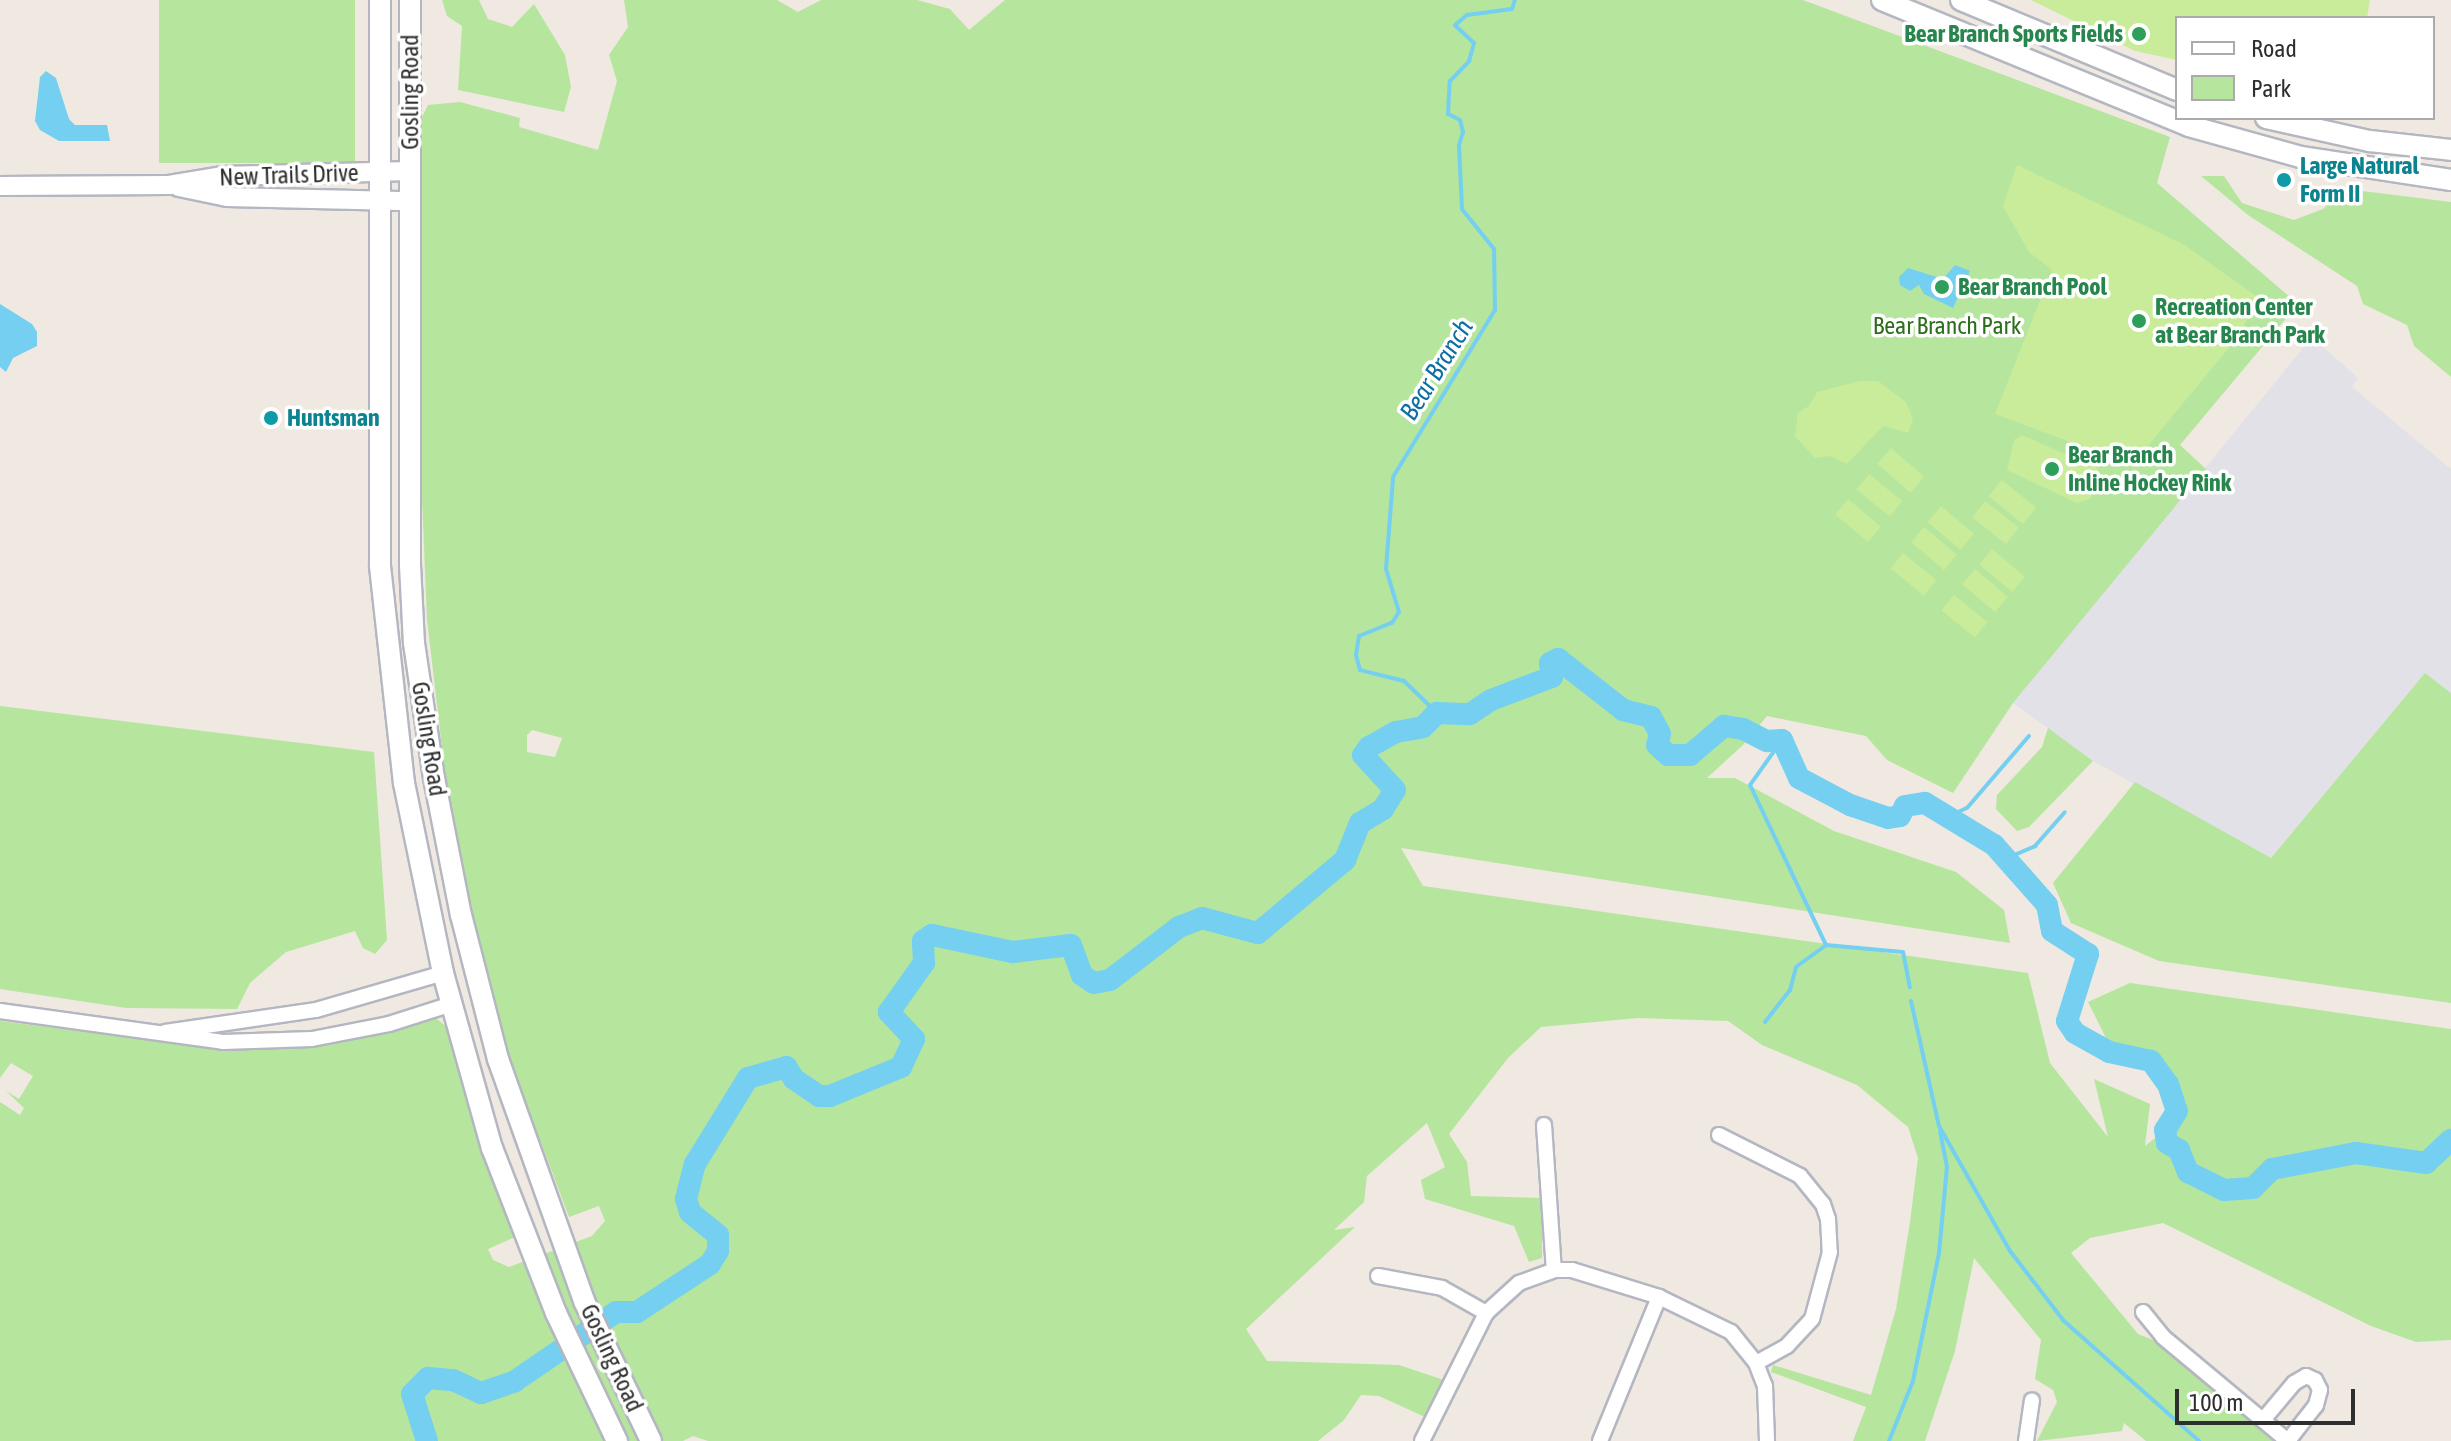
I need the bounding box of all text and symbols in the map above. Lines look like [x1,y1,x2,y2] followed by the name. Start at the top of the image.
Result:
[2175,16,2435,120] legend
[1904,20,2123,48] place label: Bear Branch Sports Fields
[2130,25,2148,43] marker: Bear Branch Sports Fields
[396,34,424,150] street label: Gosling Road
[2251,35,2297,62] text: Road
[2251,75,2291,102] text: Park
[2300,152,2419,208] place label: Large Natural Form II
[219,158,359,192] street label: New Trails Drive
[2275,171,2293,189] marker: Large Natural Form II
[1958,273,2107,301] place label: Bear Branch Pool
[1933,278,1951,296] marker: Bear Branch Pool
[2155,293,2325,349] place label: Recreation Center at Bear Branch Park
[1873,312,2021,340] park label: Bear Branch Park
[2130,312,2148,330] marker: Recreation Center at Bear Branch Park
[1394,314,1480,426] water label: Bear Branch
[287,404,380,432] place label: Huntsman
[262,409,280,427] marker: Huntsman
[2068,441,2231,497] place label: Bear Branch Inline Hockey Rink
[2043,460,2061,478] marker: Bear Branch Inline Hockey Rink
[406,680,452,798] street label: Gosling Road
[575,1300,649,1416] street label: Gosling Road
[2179,1373,2359,1423] scale bar
[2189,1389,2243,1416] text: 100 m

